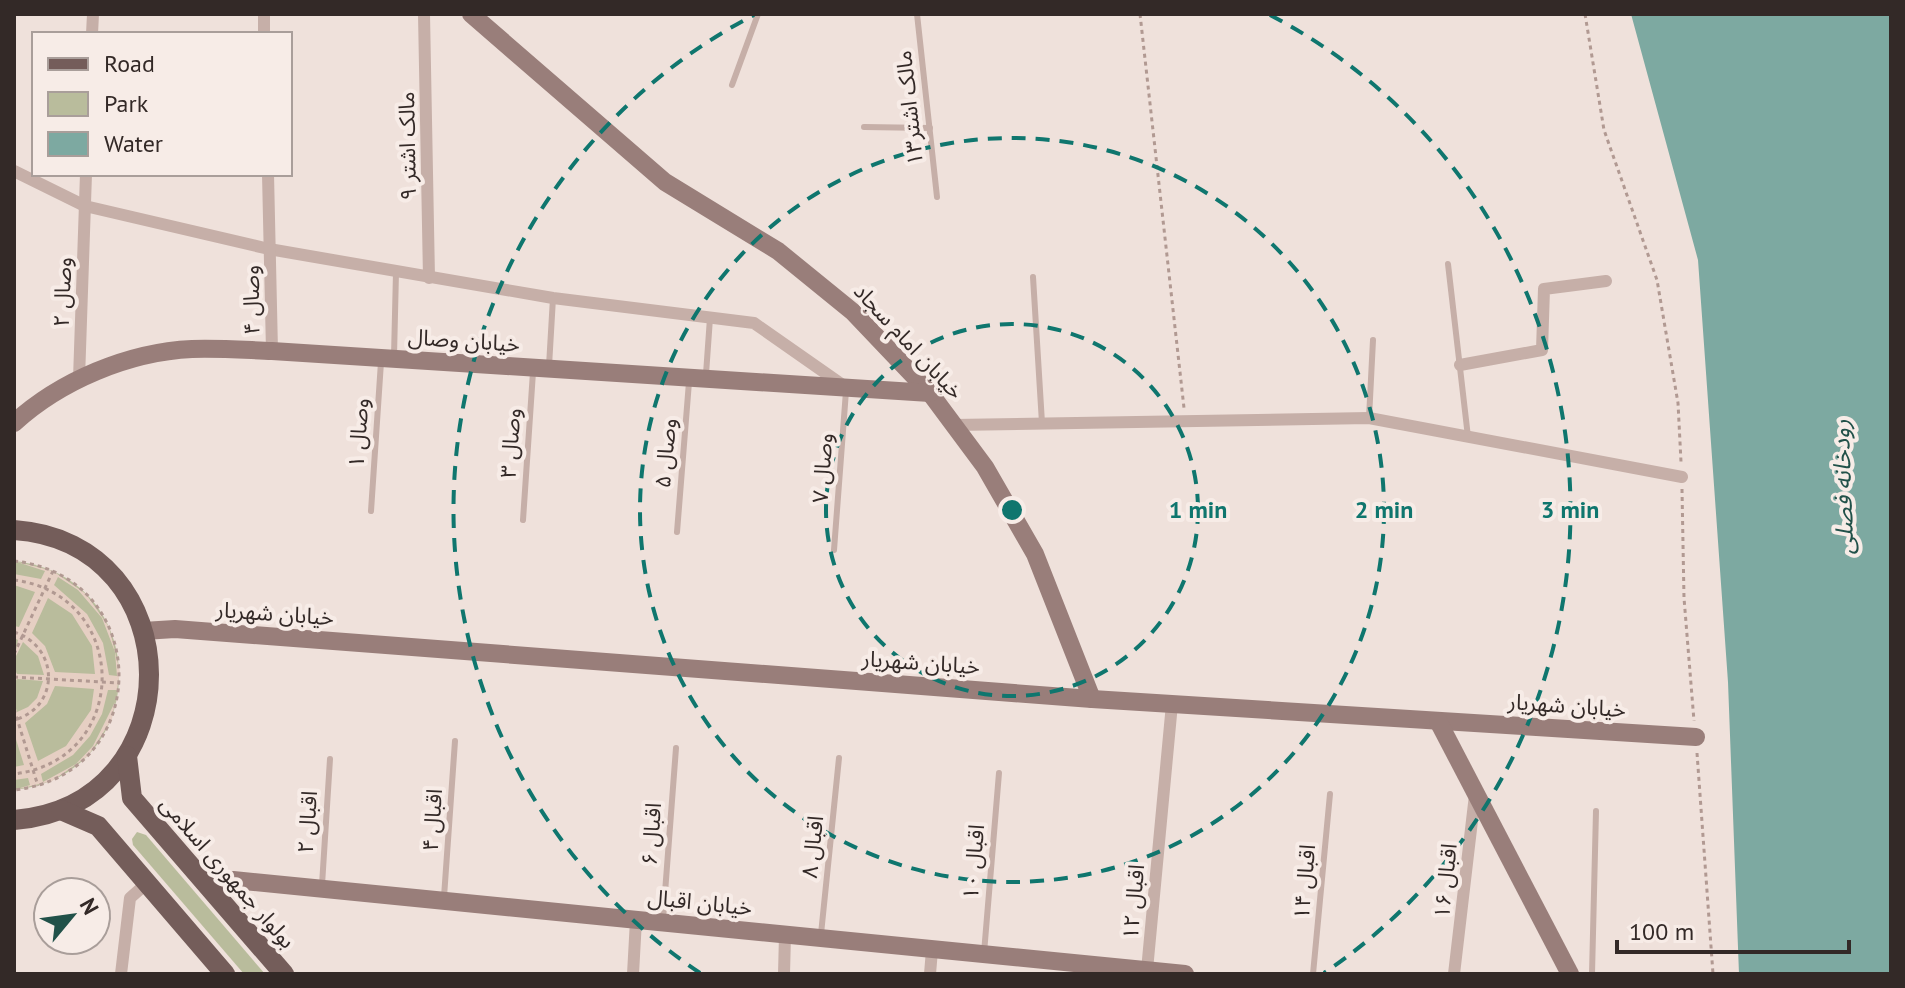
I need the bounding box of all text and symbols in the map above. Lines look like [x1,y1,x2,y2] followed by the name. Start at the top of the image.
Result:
[32,32,292,176] legend
[104,48,155,79] text: Road
[889,49,929,167] street label: مالک اشتر۱۳
[104,88,149,119] text: Park
[392,91,422,201] street label: مالک اشتر ۹
[104,128,163,159] text: Water
[47,257,77,327] street label: وصال ۲
[236,265,266,335] street label: وصال ۴
[846,277,970,407] street label: خیابان امام سجاد
[407,322,521,358] street label: خیابان وصال
[342,397,374,469] street label: وصال ۱
[494,407,526,479] street label: وصال ۳
[648,417,682,489] street label: وصال ۵
[1825,419,1860,555] water label: رودخانه فصلی
[806,432,838,504] street label: وصال ۷
[1169,494,1227,525] text: 1 min
[1355,494,1413,525] text: 2 min
[1541,494,1599,525] text: 3 min
[998,496,1026,524] centre of rings
[214,595,335,631] street label: خیابان شهریار
[860,644,981,680] street label: خیابان شهریار
[1506,687,1627,723] street label: خیابان شهریار
[416,788,448,852] street label: اقبال ۴
[154,790,302,954] street label: بولوار جمهوری اسلامی
[291,790,323,854] street label: اقبال ۲
[635,802,667,866] street label: اقبال ۶
[795,814,829,880] street label: اقبال ۸
[956,823,990,901] street label: اقبال ۱۰
[1427,842,1463,920] street label: اقبال ۱۶
[1287,843,1321,921] street label: اقبال ۱۴
[1116,863,1150,941] street label: اقبال ۱۲
[32,876,112,956] north arrow
[646,883,754,921] street label: خیابان اقبال
[74,893,105,919] text: N
[1617,904,1849,954] scale bar
[1629,916,1694,947] text: 100 m

